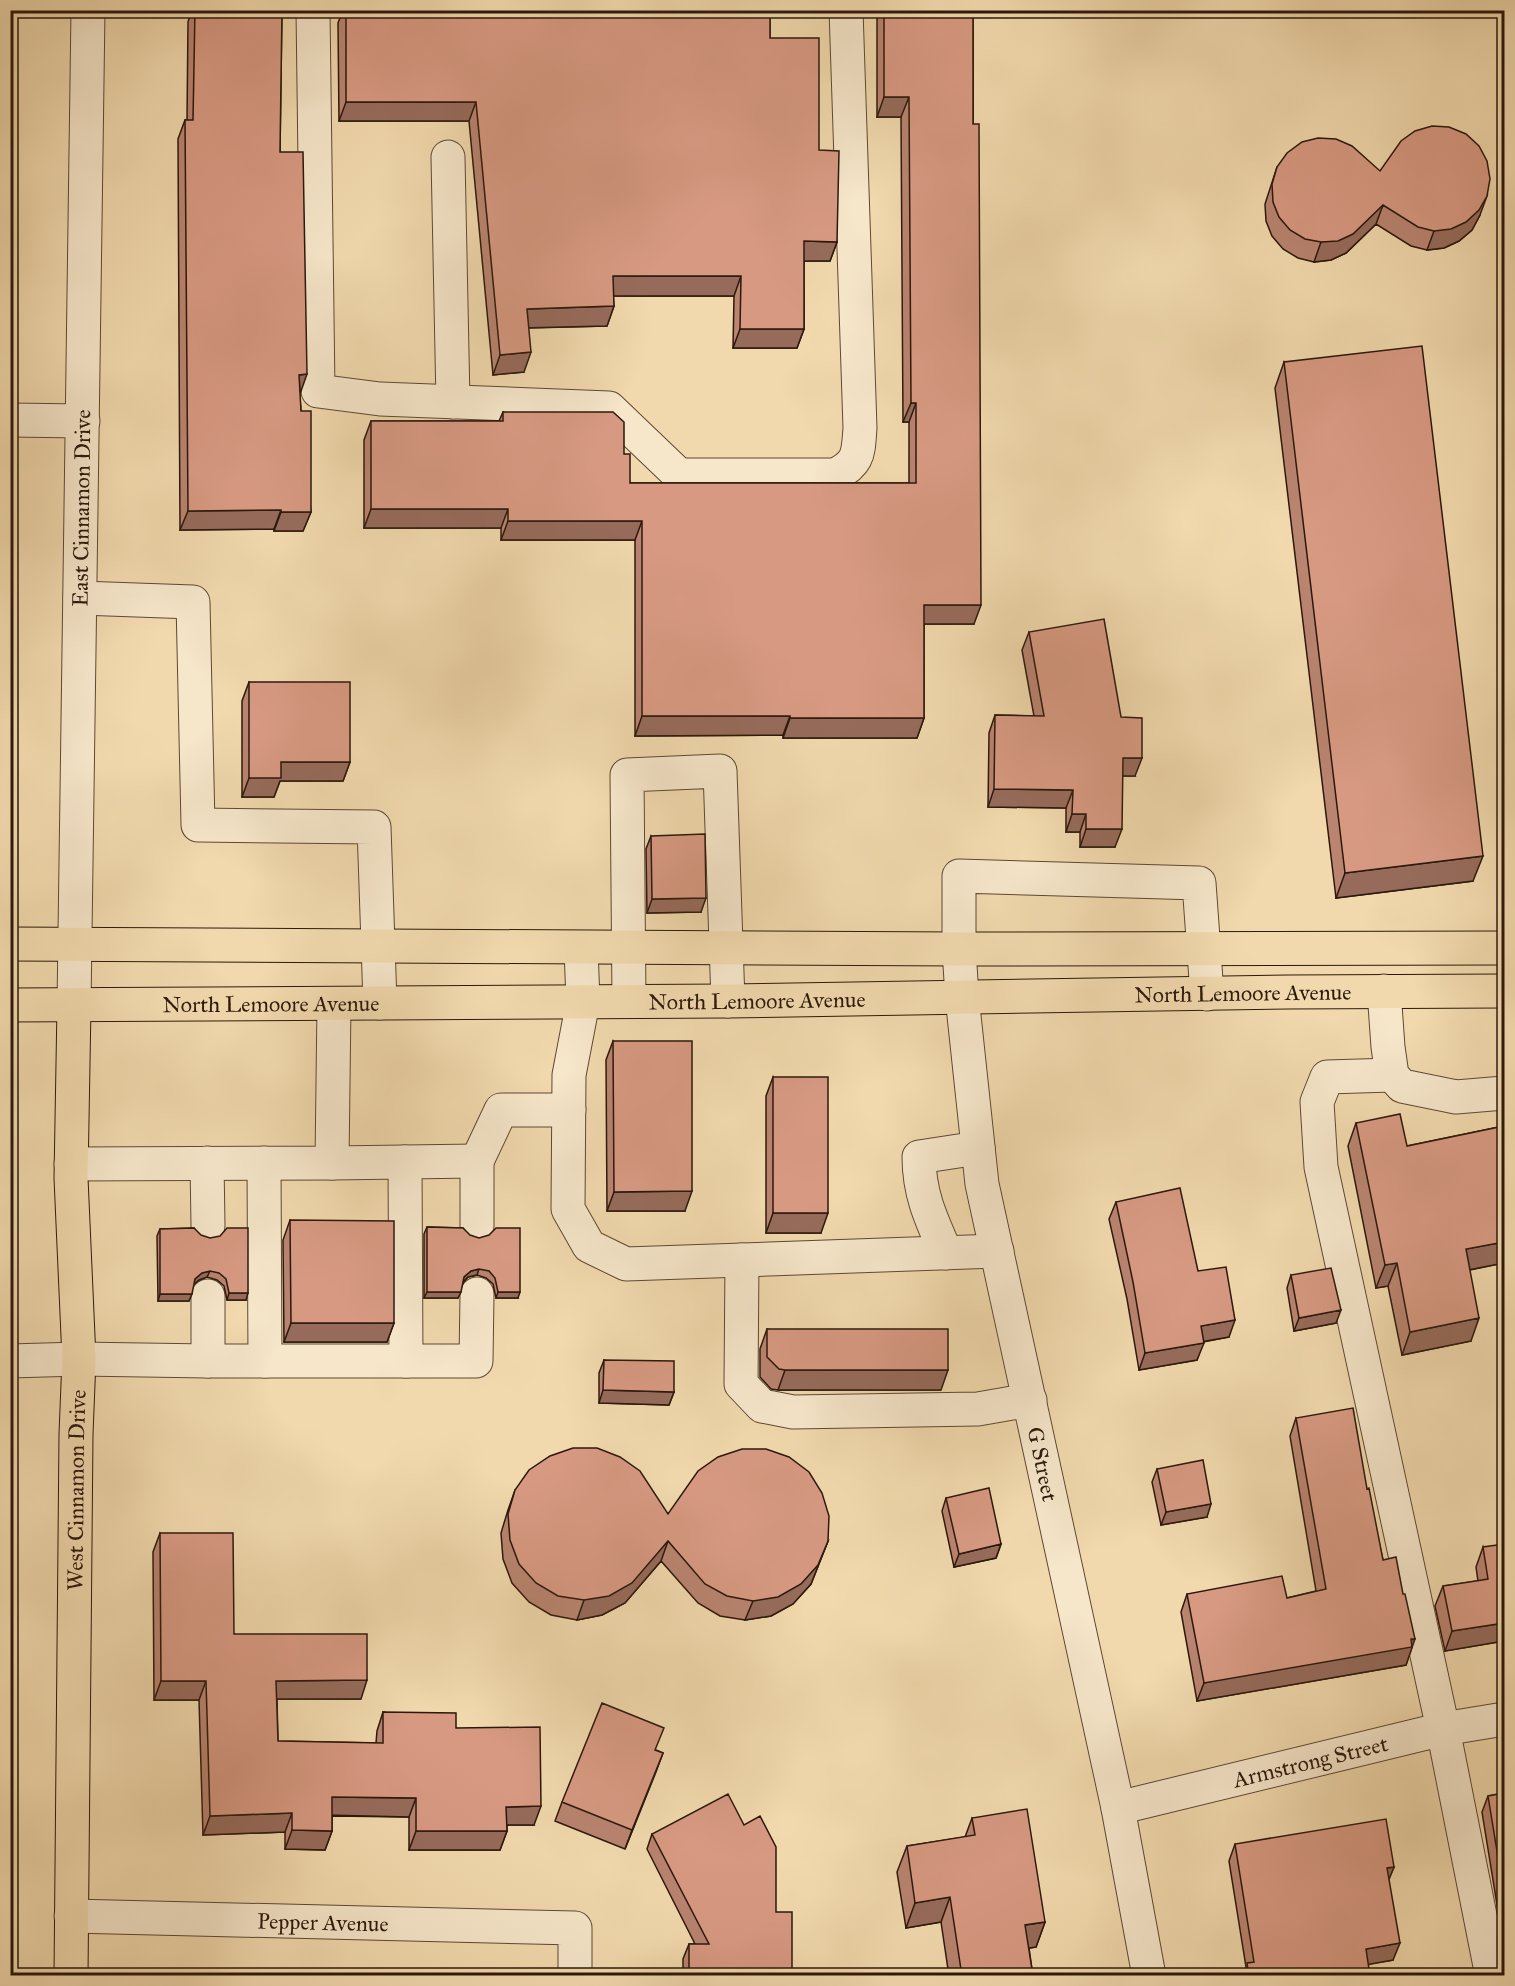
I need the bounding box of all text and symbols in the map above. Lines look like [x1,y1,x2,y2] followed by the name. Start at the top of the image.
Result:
[67,409,96,607] street label: East Cinnamon Drive
[1134,979,1351,1008] street label: North Lemoore Avenue
[648,986,866,1015] street label: North Lemoore Avenue
[162,990,380,1018] street label: North Lemoore Avenue
[62,1389,92,1591] street label: West Cinnamon Drive
[1021,1424,1064,1504] street label: G Street
[1229,1730,1391,1794] street label: Armstrong Street
[257,1907,389,1938] street label: Pepper Avenue

